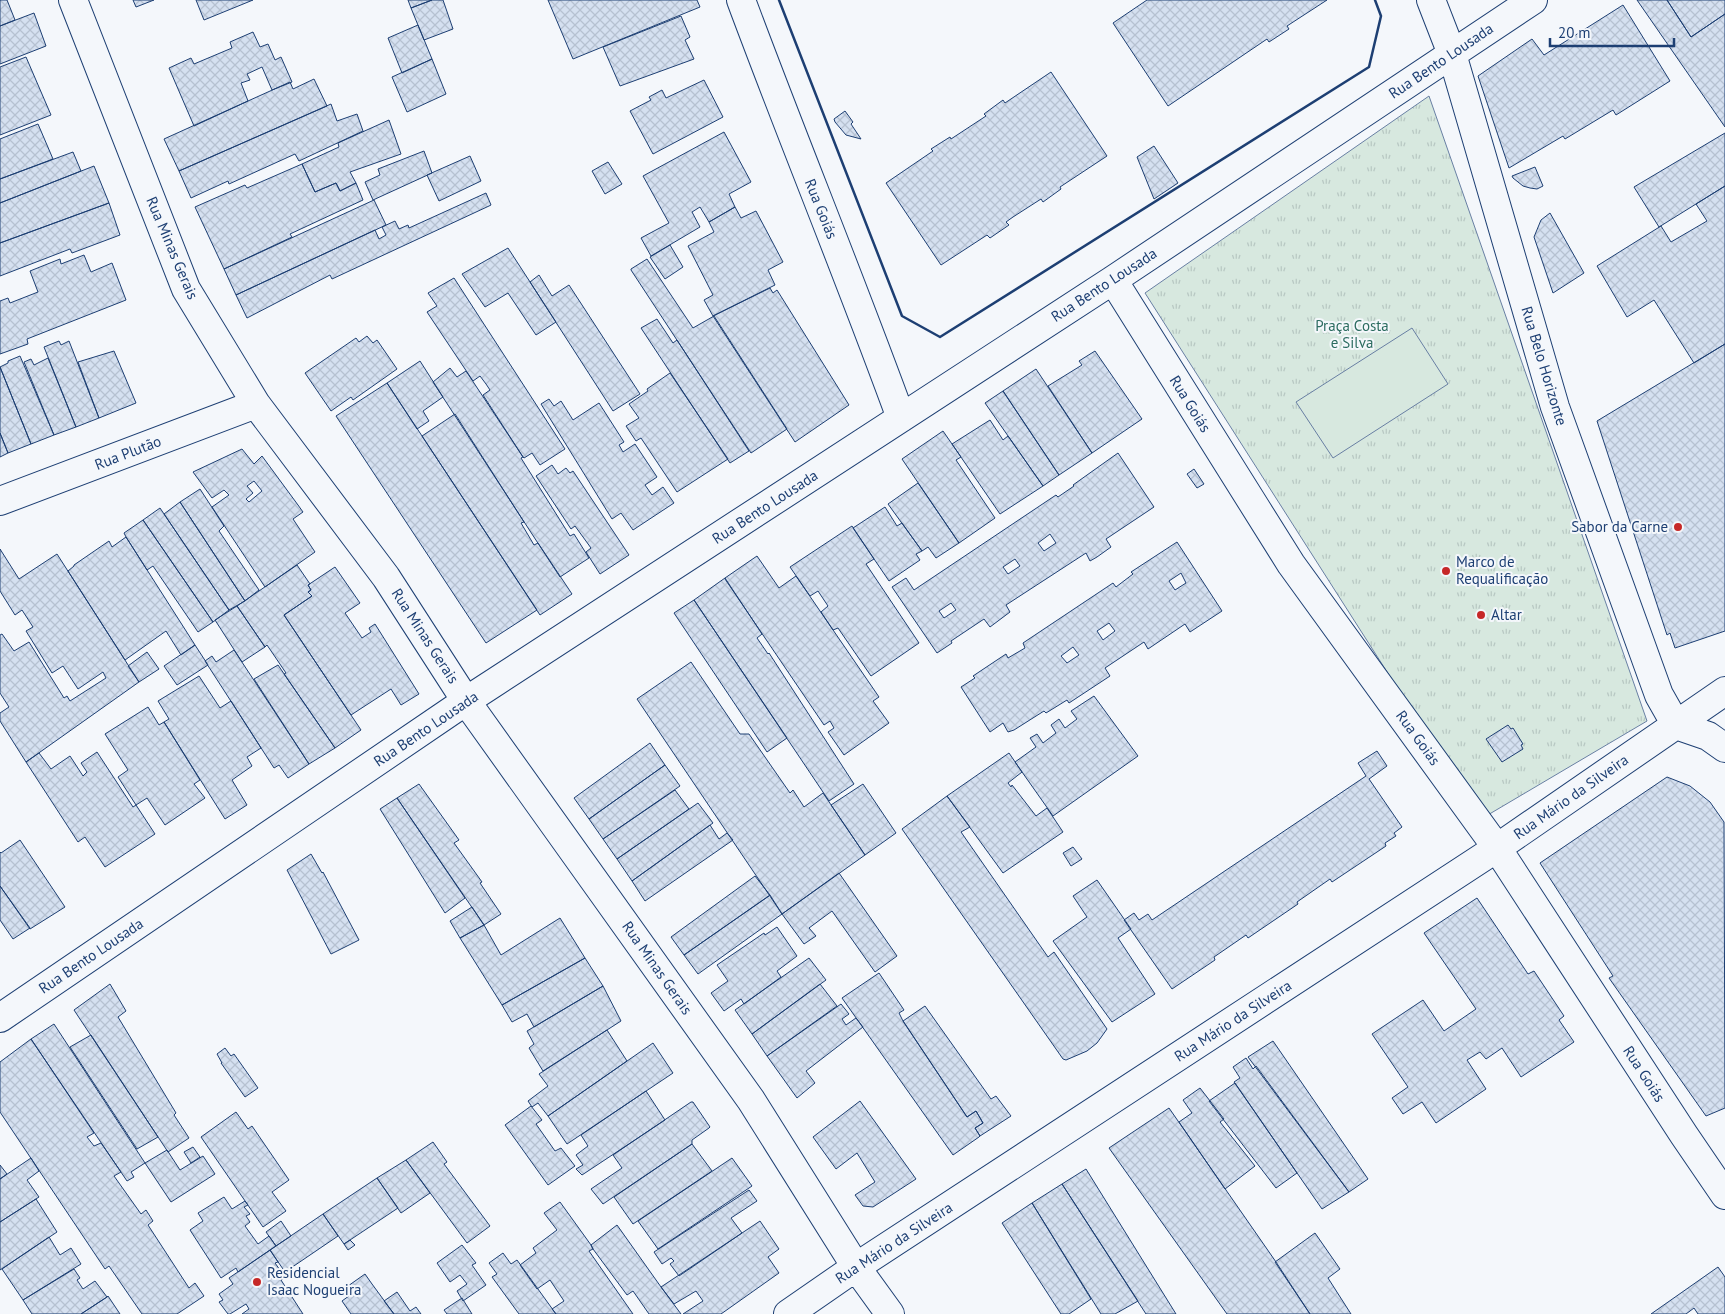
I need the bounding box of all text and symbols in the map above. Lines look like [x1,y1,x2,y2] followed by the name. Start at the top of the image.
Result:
[1550,15,1674,47] scale bar
[1385,19,1497,103] street label: Rua Bento Lousada
[1558,23,1591,42] text: 20 m
[801,176,842,242] street label: Rua Goiás
[142,194,203,302] street label: Rua Minas Gerais
[1047,243,1160,326] street label: Rua Bento Lousada
[1517,304,1572,428] street label: Rua Belo Horizonte
[1315,316,1389,352] park label: Praça Costa e Silva
[1166,372,1215,436] street label: Rua Goiás
[92,431,164,474] street label: Rua Plutão
[708,465,821,548] street label: Rua Bento Lousada
[1571,517,1668,536] place label: Sabor da Carne
[1672,521,1684,533] marker: Sabor da Carne
[1456,552,1548,588] place label: Marco de Requalificação
[1440,565,1452,577] marker: Marco de Requalificação
[388,584,463,687] street label: Rua Minas Gerais
[1491,605,1522,624] place label: Altar
[1475,609,1487,621] marker: Altar
[370,687,482,771] street label: Rua Bento Lousada
[1392,707,1445,769] street label: Rua Goiás
[1510,750,1632,843] street label: Rua Mário da Silveira
[35,914,147,998] street label: Rua Bento Lousada
[618,917,697,1018] street label: Rua Minas Gerais
[1171,976,1295,1066] street label: Rua Mário da Silveira
[1619,1042,1670,1105] street label: Rua Goiás
[832,1198,956,1288] street label: Rua Mário da Silveira
[267,1263,361,1299] place label: Residencial Isaac Nogueira
[251,1276,263,1288] marker: Residencial Isaac Nogueira

